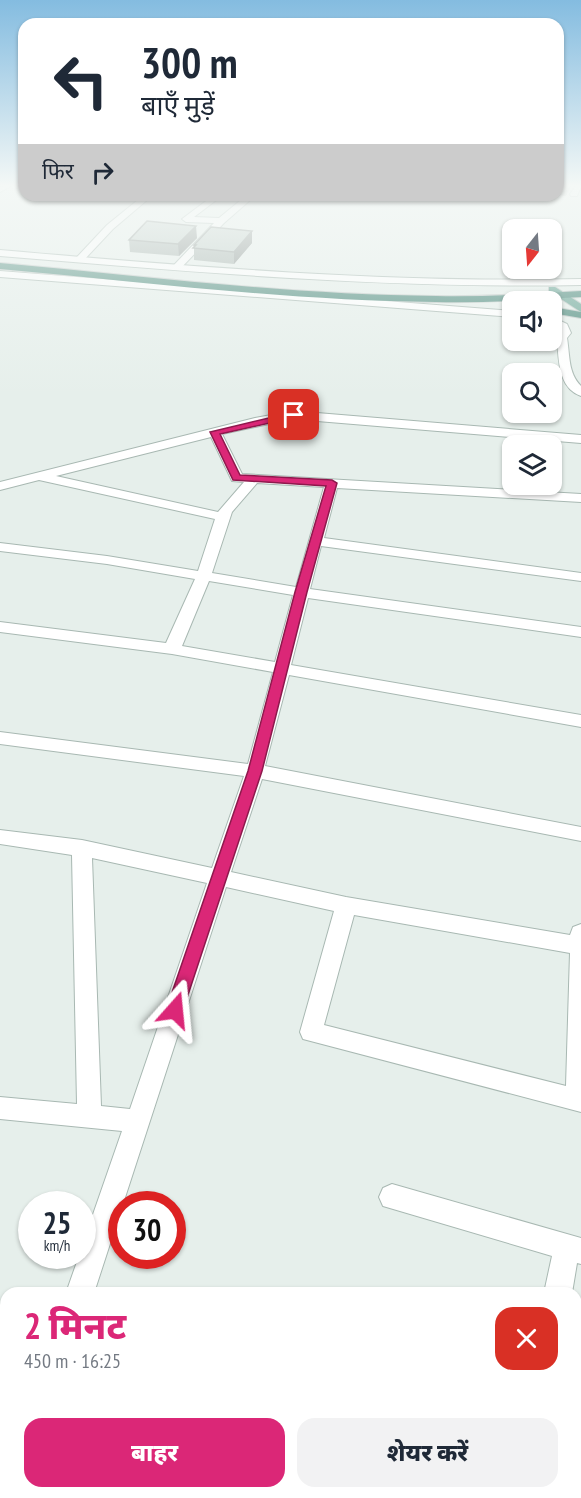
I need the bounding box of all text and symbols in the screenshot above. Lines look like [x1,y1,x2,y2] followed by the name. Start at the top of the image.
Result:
[141,35,238,90] text: 300 m
[42,42,120,120] icon: left
[141,88,215,122] text: बाएँ मुड़ें
[86,156,119,189] icon: right
[42,157,74,185] text: फिर
[502,219,562,279] north arrow
[502,219,562,495] map controls
[502,291,562,351] button: sound
[502,363,562,423] button: search
[268,389,319,440] pin
[277,398,310,431] icon: arrive
[502,435,562,495] button: layers
[143,978,207,1042] position arrow
[108,1191,186,1269] speed limit sign: 30
[43,1203,71,1242] text: 25
[44,1236,70,1255] text: km/h
[24,1302,126,1349] text: 2 मिनट
[495,1307,558,1370] button: close
[24,1348,121,1374] text: 450 m · 16:25
[24,1418,285,1487] button: बाहर
[297,1418,558,1487] button: शेयर करें

